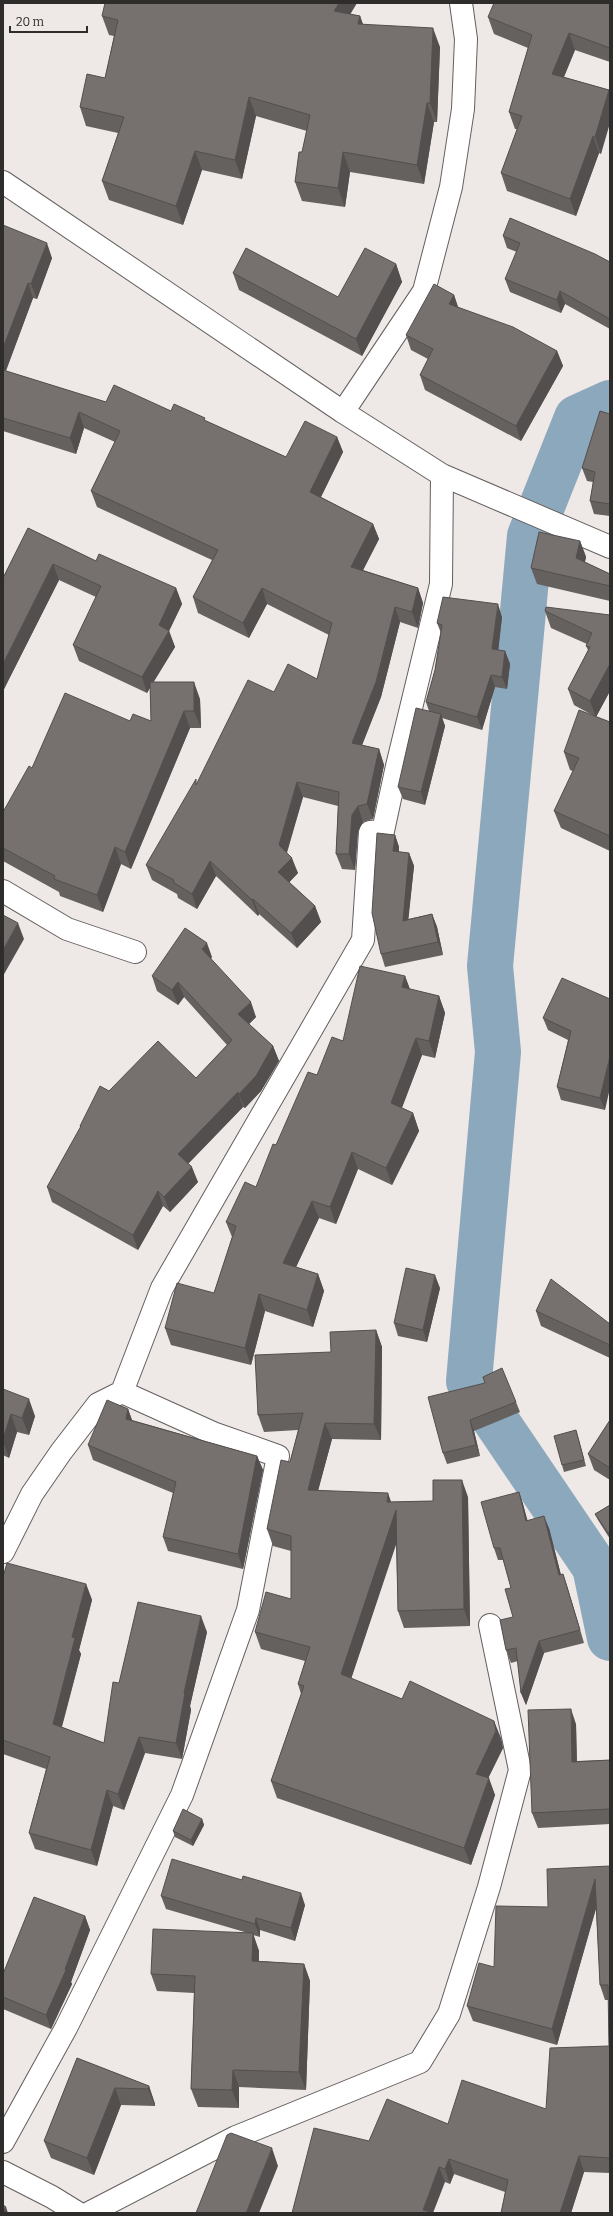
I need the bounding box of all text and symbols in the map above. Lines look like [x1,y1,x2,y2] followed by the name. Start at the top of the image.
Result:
[10,8,87,34] scale bar
[16,15,45,29] text: 20 m

